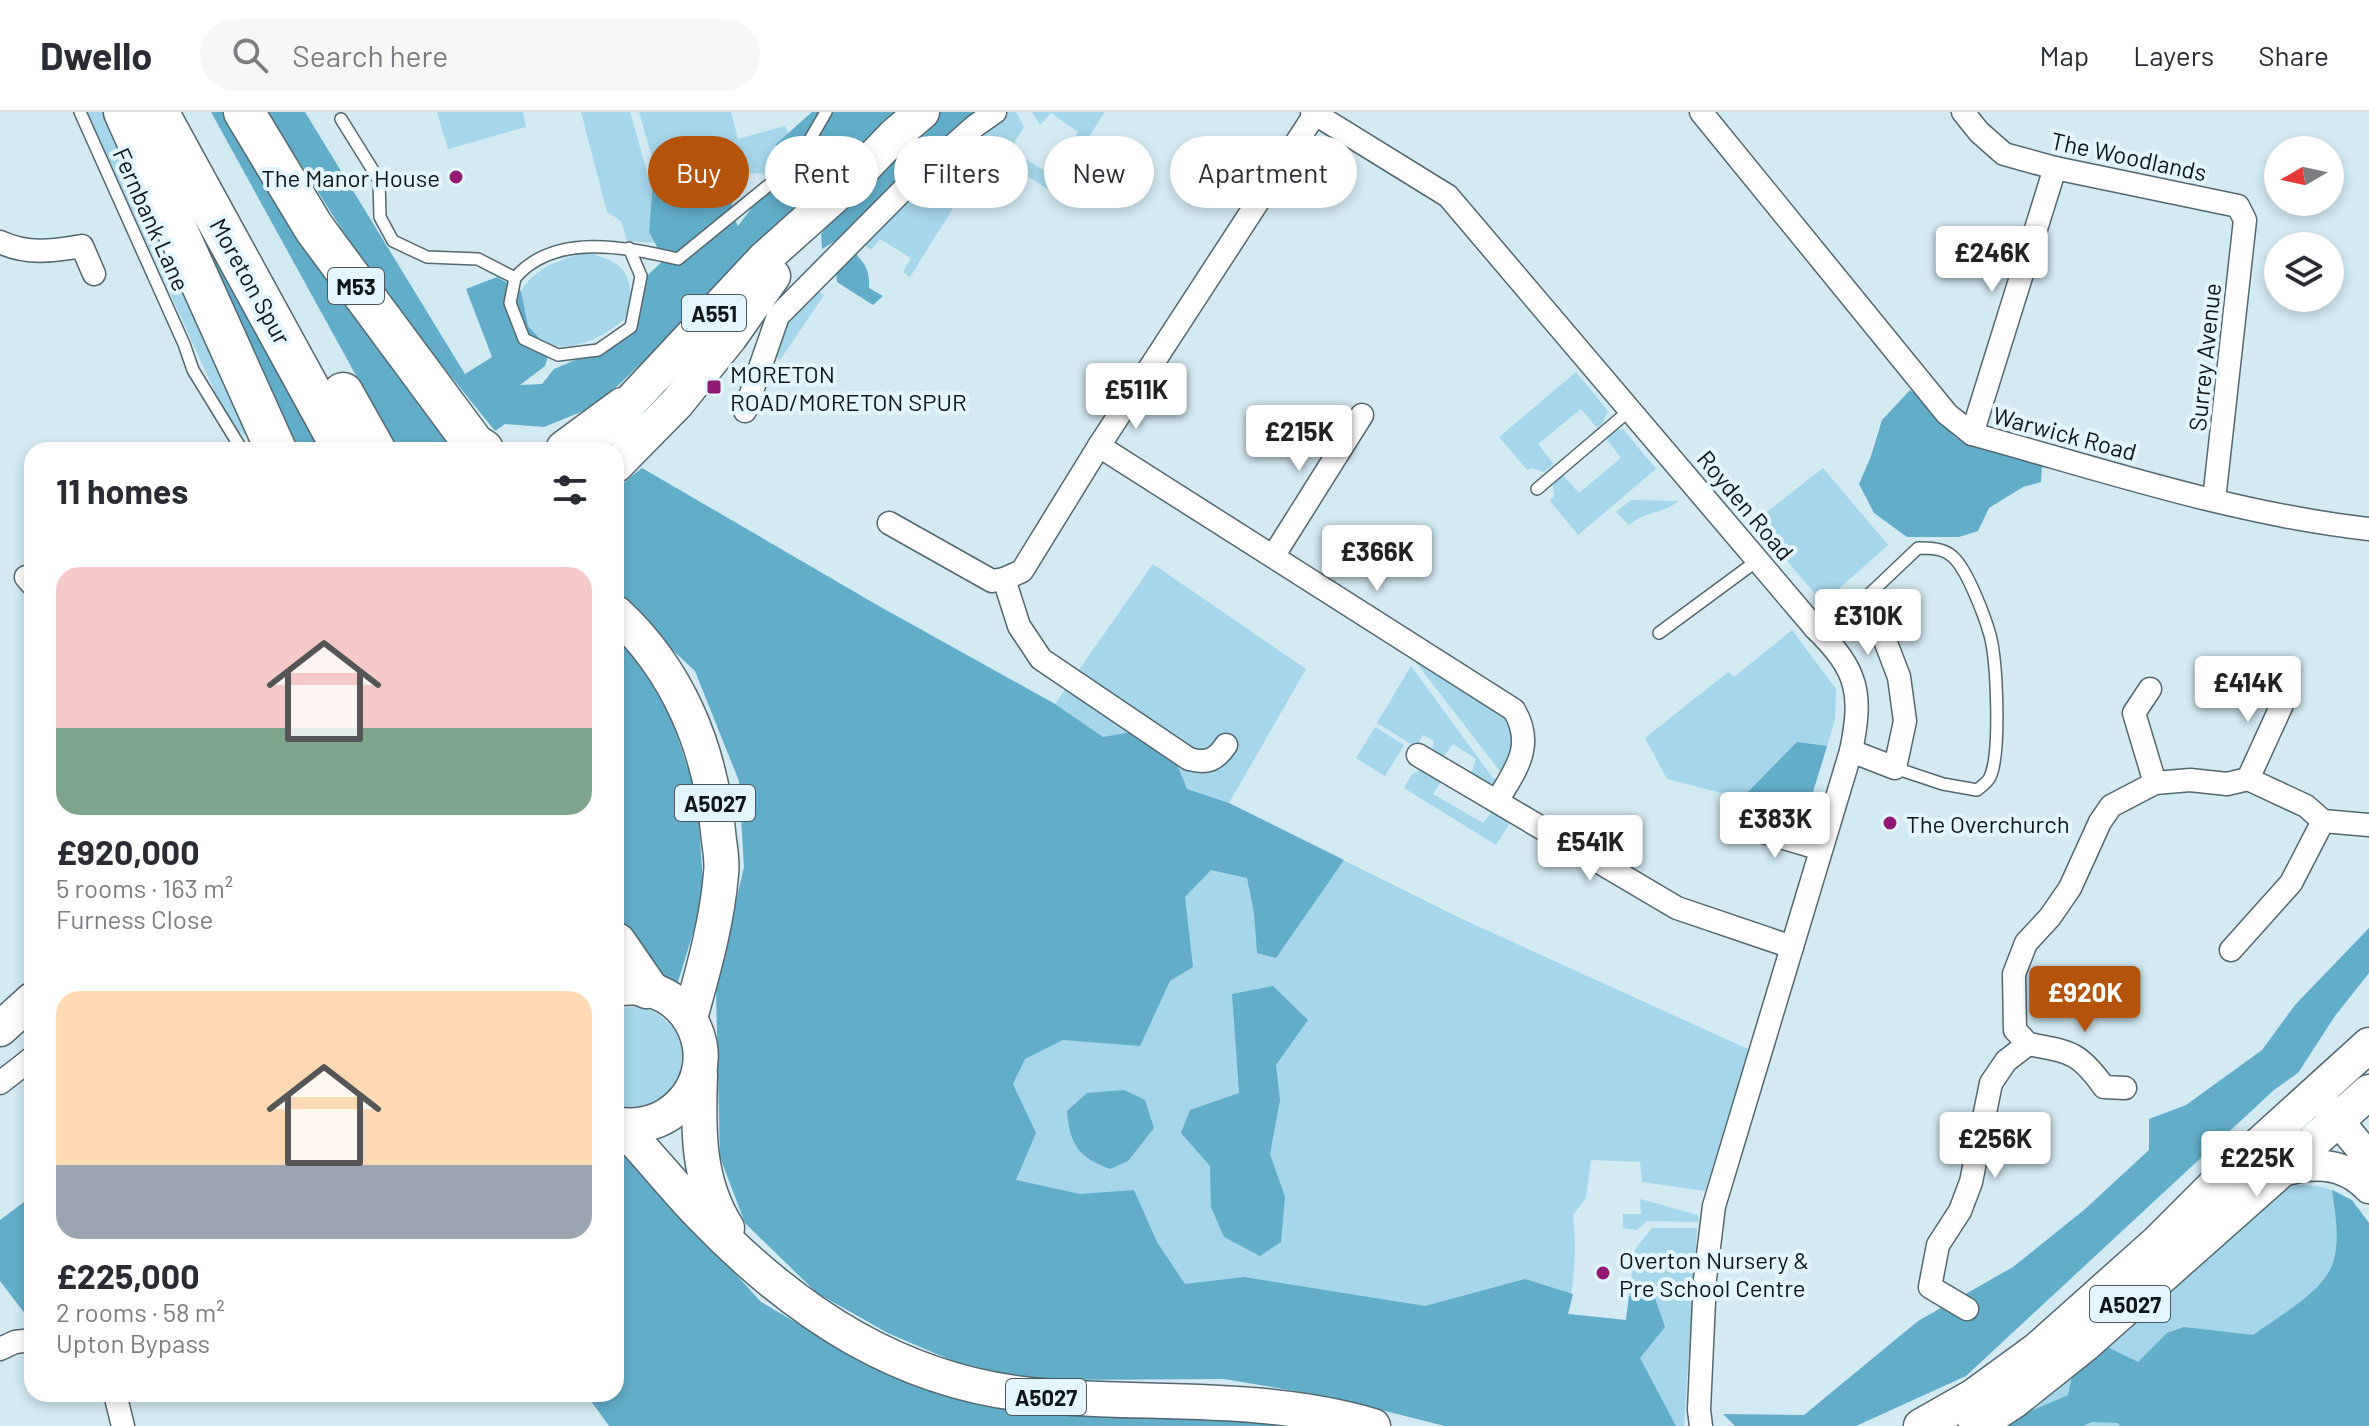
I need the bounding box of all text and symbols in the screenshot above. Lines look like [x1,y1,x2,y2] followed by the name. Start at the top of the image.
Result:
[200,19,760,91] search box
[40,32,152,78] text: Dwello
[228,33,272,77] icon: search
[292,37,448,73] text: Search here
[2039,38,2089,72] text: Map
[2133,38,2214,72] text: Layers
[2258,38,2329,72] text: Share
[2049,125,2209,187] street label: The Woodlands
[648,136,749,208] chip: Buy
[765,136,878,208] chip: Rent
[894,136,1028,208] chip: Filters
[1044,136,1154,208] chip: New
[1170,136,1357,208] chip: Apartment
[2264,136,2344,216] north arrow
[2264,136,2344,312] map controls
[108,143,196,295] street label: Fernbank Lane
[261,163,440,192] place label: The Manor House
[447,168,465,186] marker: The Manor House
[204,213,298,349] street label: Moreton Spur
[1936,226,2048,294] pin: £246K
[2264,232,2344,312] button: layers
[1954,236,2030,267] text: £246K
[328,268,384,304] road number: M53
[2182,281,2226,433] street label: Surrey Avenue
[682,295,746,331] road number: A551
[730,359,967,416] place label: MORETON ROAD/MORETON SPUR
[1080,363,1192,431] pin: £511K
[1104,373,1168,404] text: £511K
[705,378,723,396] marker: MORETON ROAD/MORETON SPUR
[1990,400,2140,466] street label: Warwick Road
[1243,405,1355,473] pin: £215K
[1264,415,1334,446] text: £215K
[1692,444,1800,566] street label: Royden Road
[548,468,592,512] icon: filters
[56,470,188,511] text: 11 homes
[1321,525,1433,593] pin: £366K
[1340,535,1414,566] text: £366K
[1812,589,1924,657] pin: £310K
[1833,599,1903,630] text: £310K
[252,619,396,763] icon: home
[2192,656,2304,724] pin: £414K
[2213,666,2283,697] text: £414K
[675,785,755,821] road number: A5027
[1719,792,1831,860] pin: £383K
[1738,802,1812,833] text: £383K
[1906,809,2070,838] place label: The Overchurch
[1881,814,1899,832] marker: The Overchurch
[1534,815,1646,883] pin: £541K
[1556,825,1624,856] text: £541K
[56,831,200,872] text: £920,000
[56,872,233,903] text: 5 rooms · 163 m²
[56,903,213,934] text: Furness Close
[2029,966,2141,1034] pin: £920K
[2047,976,2123,1007] text: £920K
[252,1043,396,1187] icon: home
[1939,1112,2051,1180] pin: £256K
[1958,1122,2032,1153] text: £256K
[2201,1131,2313,1199] pin: £225K
[2219,1141,2295,1172] text: £225K
[1619,1245,1809,1302] place label: Overton Nursery & Pre School Centre
[56,1255,200,1296] text: £225,000
[1594,1264,1612,1282] marker: Overton Nursery & Pre School Centre
[2090,1286,2170,1322] road number: A5027
[56,1296,225,1327] text: 2 rooms · 58 m²
[56,1327,210,1358] text: Upton Bypass
[1006,1379,1086,1415] road number: A5027

